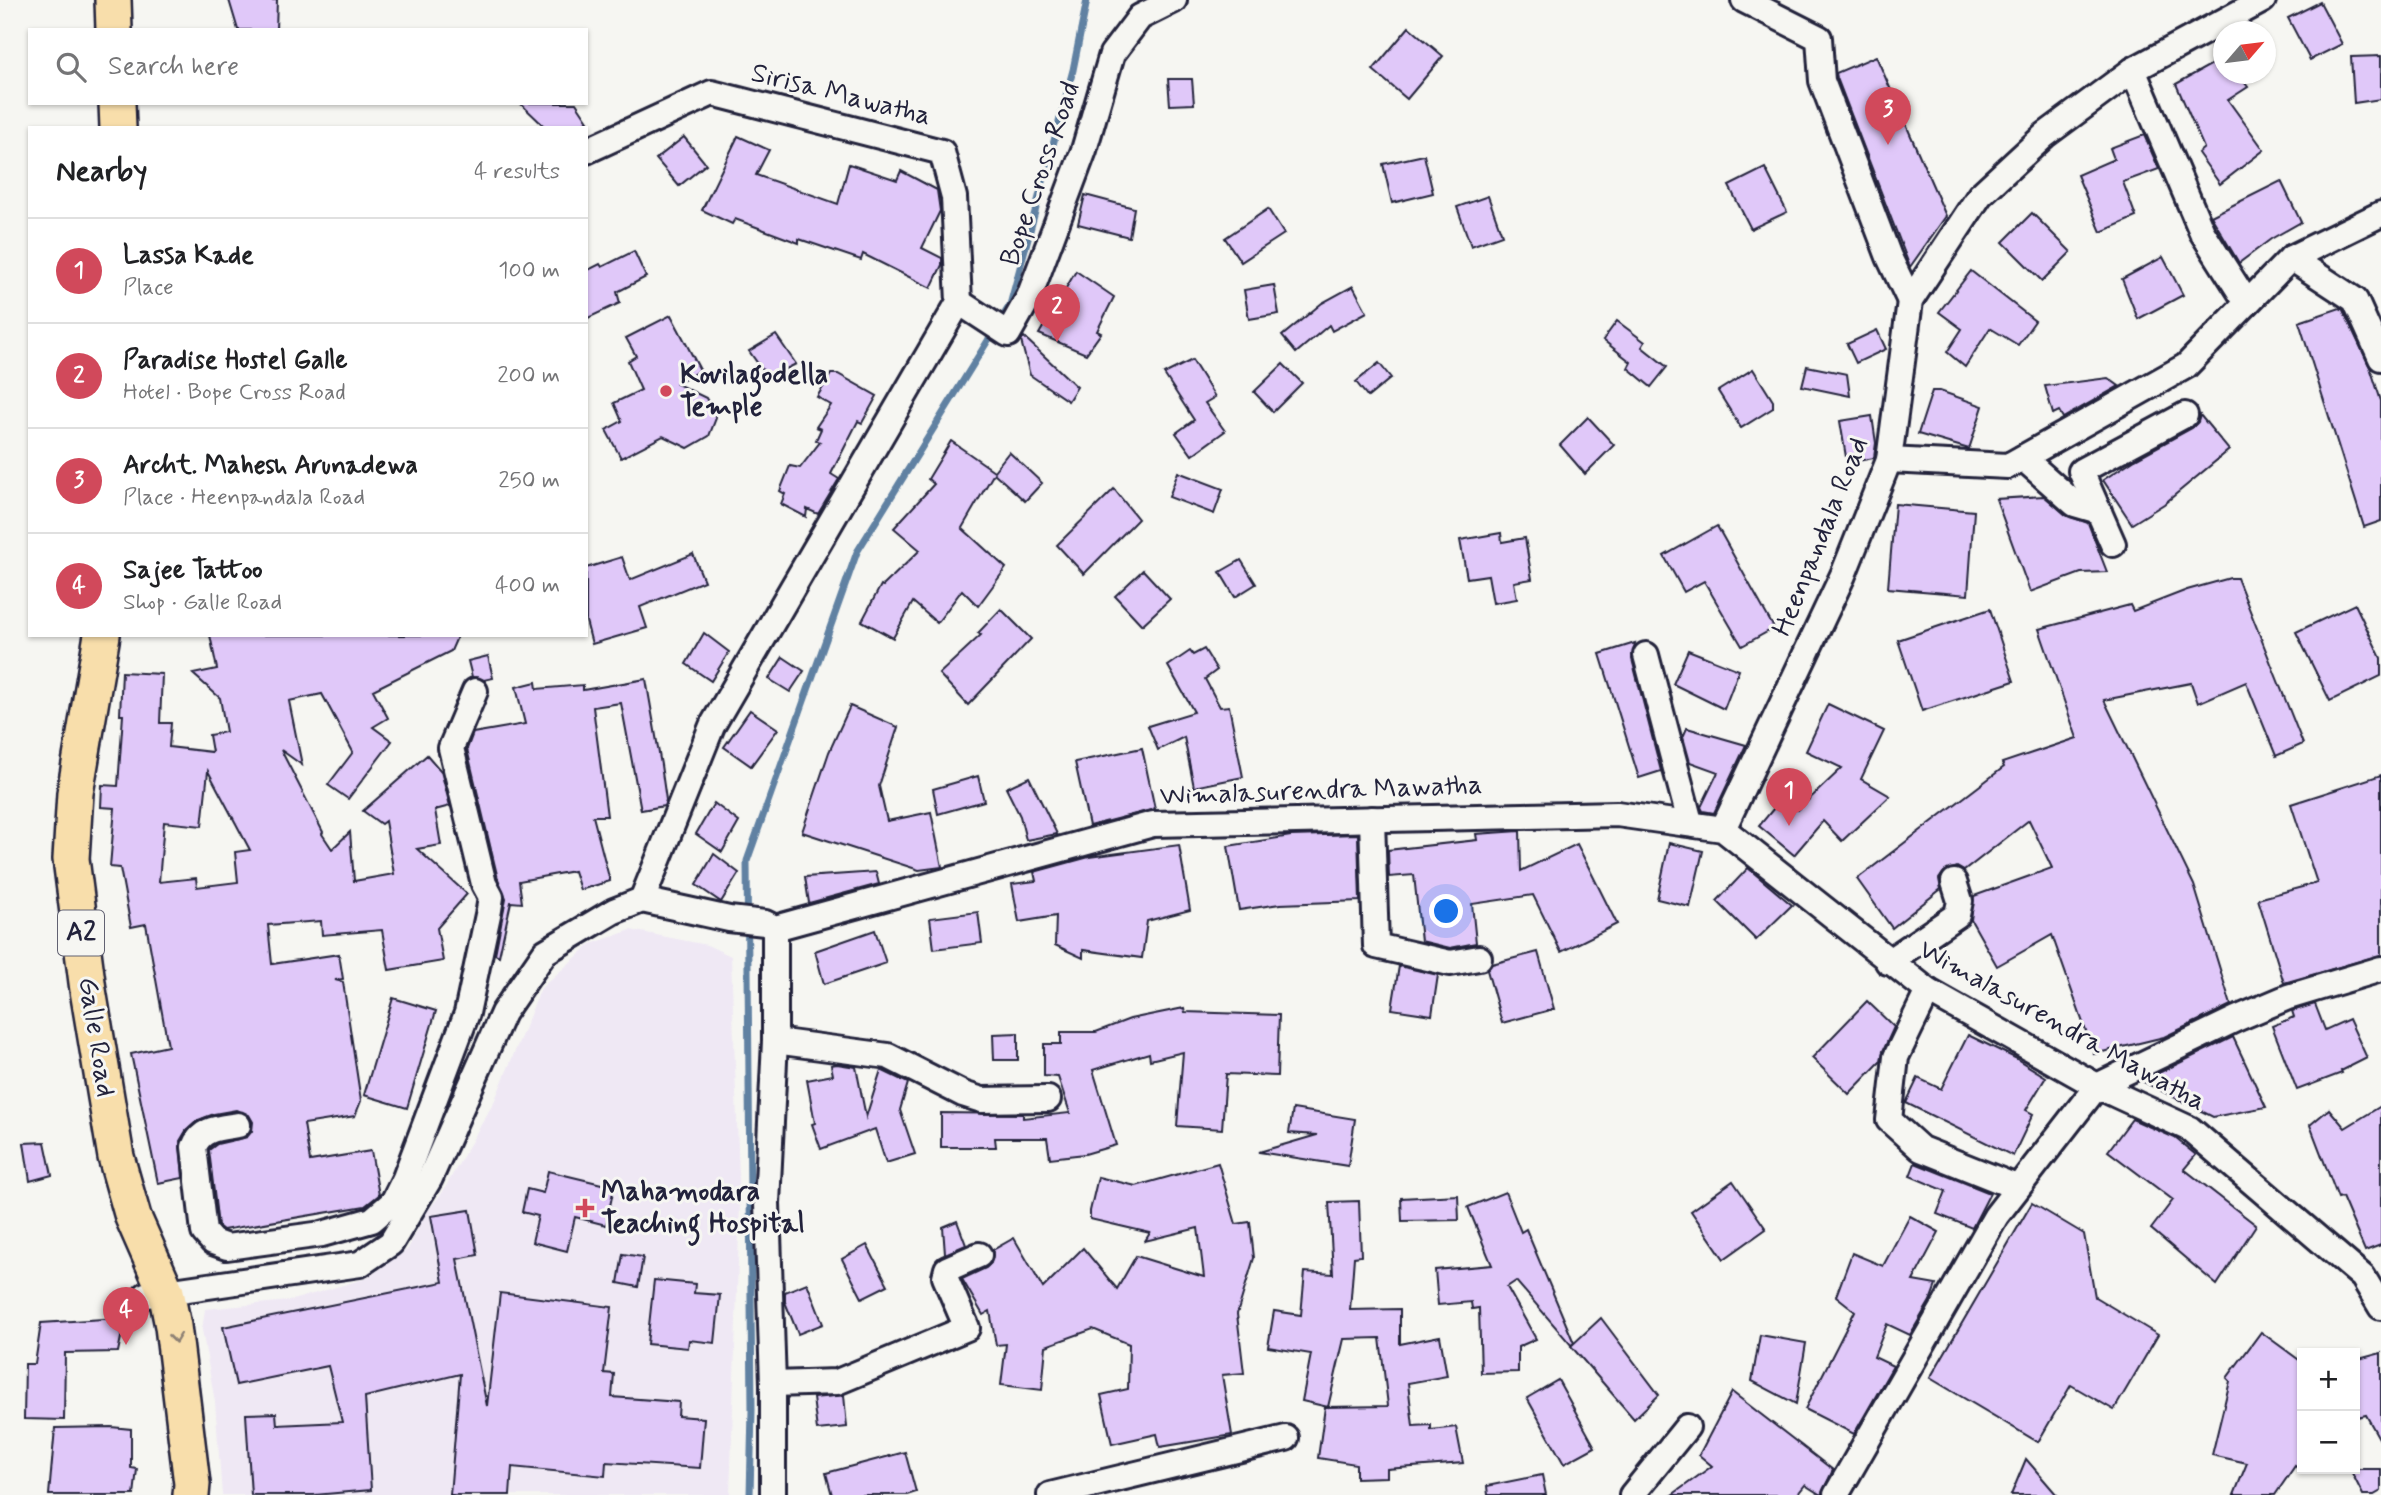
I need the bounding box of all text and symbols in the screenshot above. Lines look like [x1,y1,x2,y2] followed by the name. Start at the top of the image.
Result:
[2213,21,2276,84] north arrow
[28,28,588,105] search box
[52,48,90,86] icon: search
[108,50,239,84] text: Search here
[747,55,935,135] street label: Sirisa Mawatha
[992,77,1090,271] street label: Bope Cross Road
[1865,87,1911,145] pin: 3
[56,152,147,191] text: Nearby
[474,157,560,187] text: 4 results
[123,239,254,273] text: Lassa Kade
[74,256,84,286] text: 1
[498,256,560,286] text: 100 m
[123,273,174,303] text: Place
[1034,284,1080,342] pin: 2
[123,344,348,378] text: Paradise Hostel Galle
[680,357,828,426] place label: Kovilagodella Temple
[73,361,85,391] text: 2
[497,361,560,391] text: 200 m
[123,378,346,408] text: Hotel · Bope Cross Road
[658,383,674,399] marker: Kovilagodella Temple
[1764,432,1878,642] street label: Heenpandala Road
[123,449,418,483] text: Archt. Mahesh Arunadewa
[74,466,84,496] text: 3
[498,466,560,496] text: 250 m
[123,483,365,513] text: Place · Heenpandala Road
[123,554,263,588] text: Sajee Tattoo
[72,571,86,601] text: 4
[495,571,560,601] text: 400 m
[123,588,282,618] text: Shop · Galle Road
[1159,767,1483,815] street label: Wimalasurendra Mawatha
[1766,768,1812,826] pin: 1
[1429,894,1463,928] your location
[58,910,104,956] road number: A2
[1912,932,2212,1120] street label: Wimalasurendra Mawatha
[68,974,124,1100] street label: Galle Road
[601,1174,805,1246] place label: Mahamodara Teaching Hospital
[575,1198,595,1218] marker: Mahamodara Teaching Hospital
[103,1287,149,1345] pin: 4
[167,1332,182,1344] one-way arrow
[2297,1348,2360,1474] map controls
[2297,1348,2360,1411] button: +
[2297,1411,2360,1474] button: −

